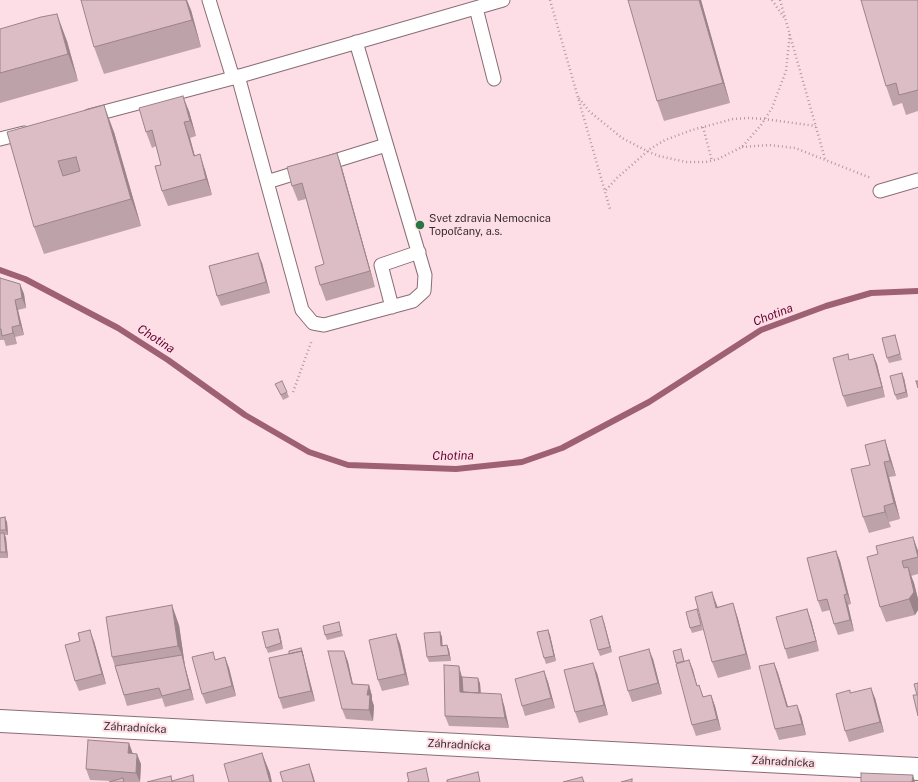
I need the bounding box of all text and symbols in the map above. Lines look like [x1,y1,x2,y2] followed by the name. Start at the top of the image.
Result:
[429,212,551,238] place label: Svet zdravia Nemocnica Topoľčany, a.s.
[414,219,426,231] marker: Svet zdravia Nemocnica Topoľčany, a.s.
[751,301,795,329] water label: Chotina
[135,322,177,356] water label: Chotina
[432,448,474,464] water label: Chotina
[103,720,167,736] street label: Záhradnícka
[427,737,491,753] street label: Záhradnícka
[751,754,815,770] street label: Záhradnícka

